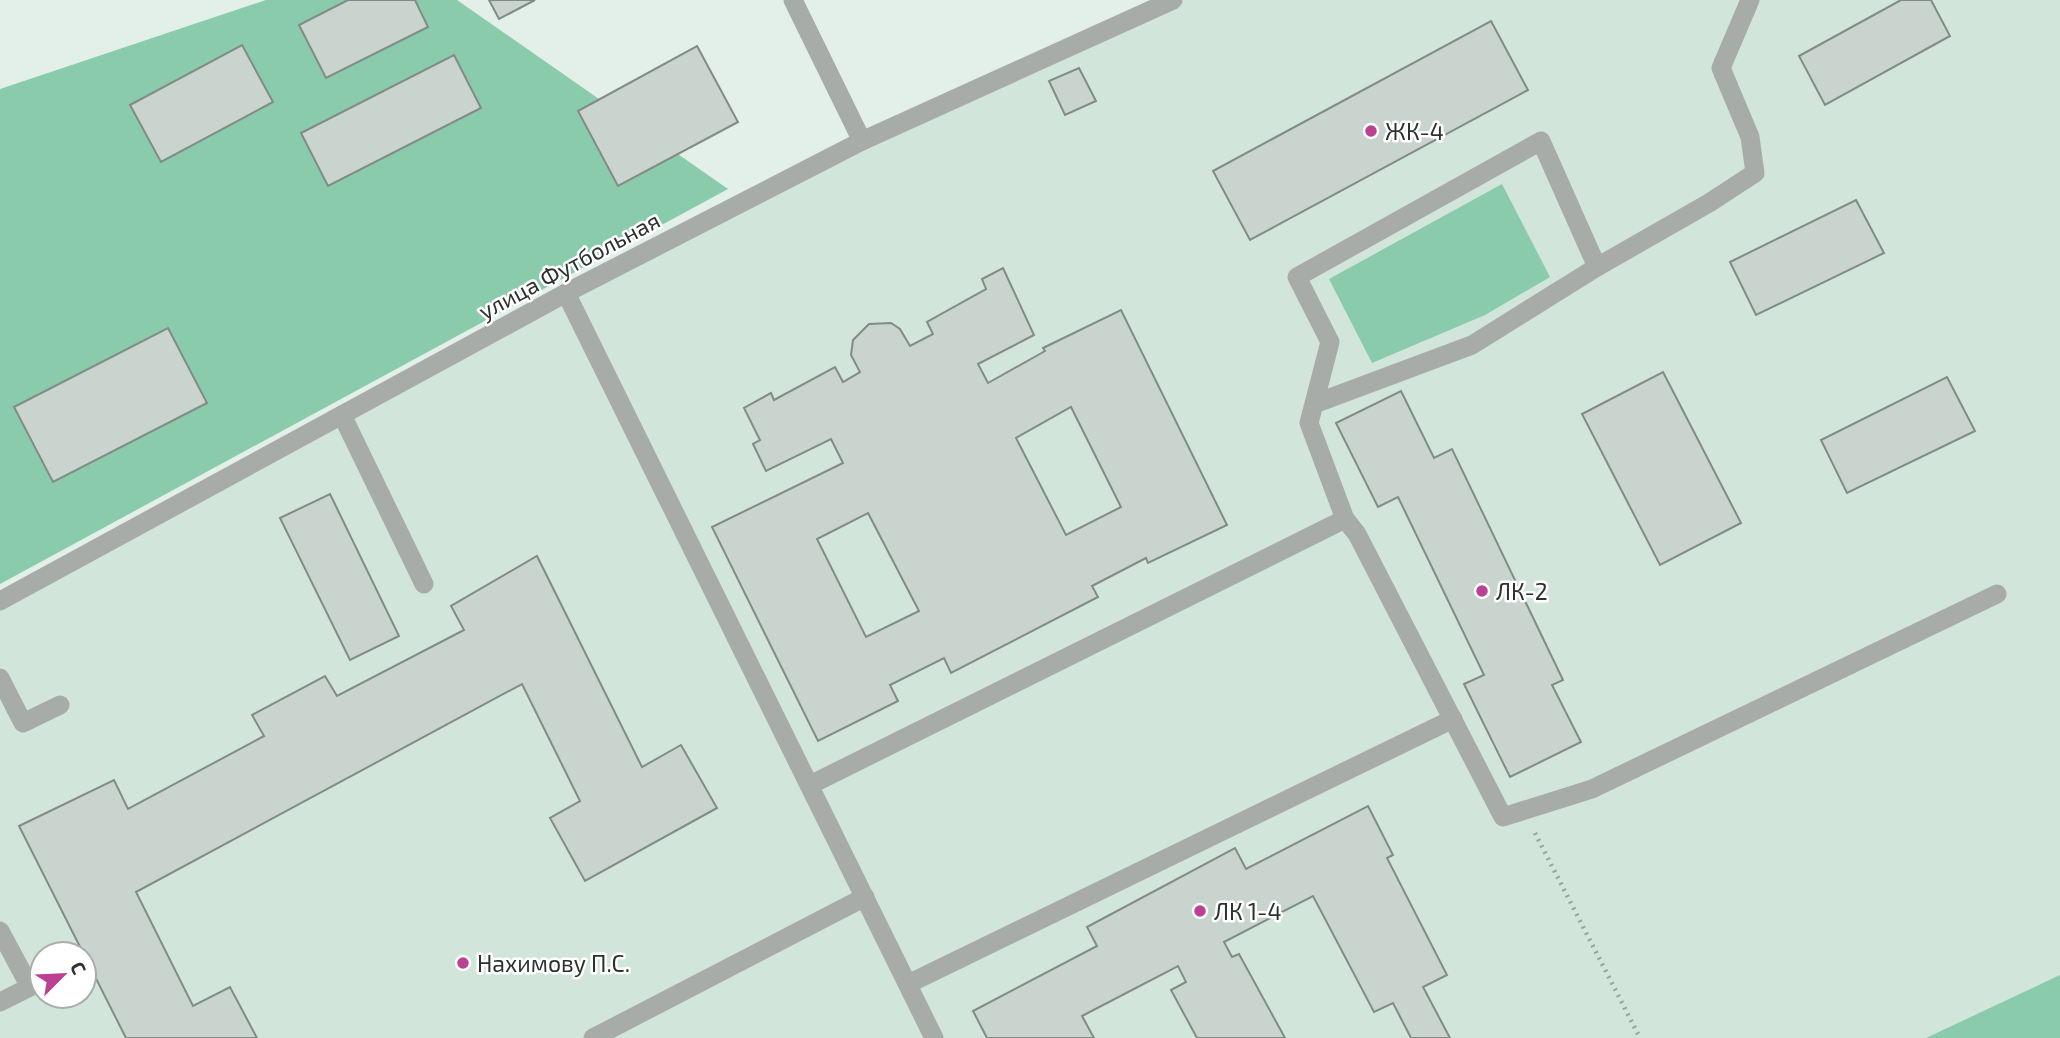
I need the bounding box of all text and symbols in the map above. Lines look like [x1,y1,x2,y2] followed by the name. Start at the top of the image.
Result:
[1385,117,1444,145] place label: ЖК-4
[1363,123,1379,139] marker: ЖК-4
[474,205,665,325] street label: улица Футбольная
[1496,577,1548,605] place label: ЛК-2
[1474,583,1490,599] marker: ЛК-2
[1214,897,1282,925] place label: ЛК 1-4
[1192,903,1208,919] marker: ЛК 1-4
[28,940,98,1010] north arrow
[477,949,630,978] place label: Нахимову П.С.
[455,955,471,971] marker: Нахимову П.С.
[66,958,92,978] text: С

